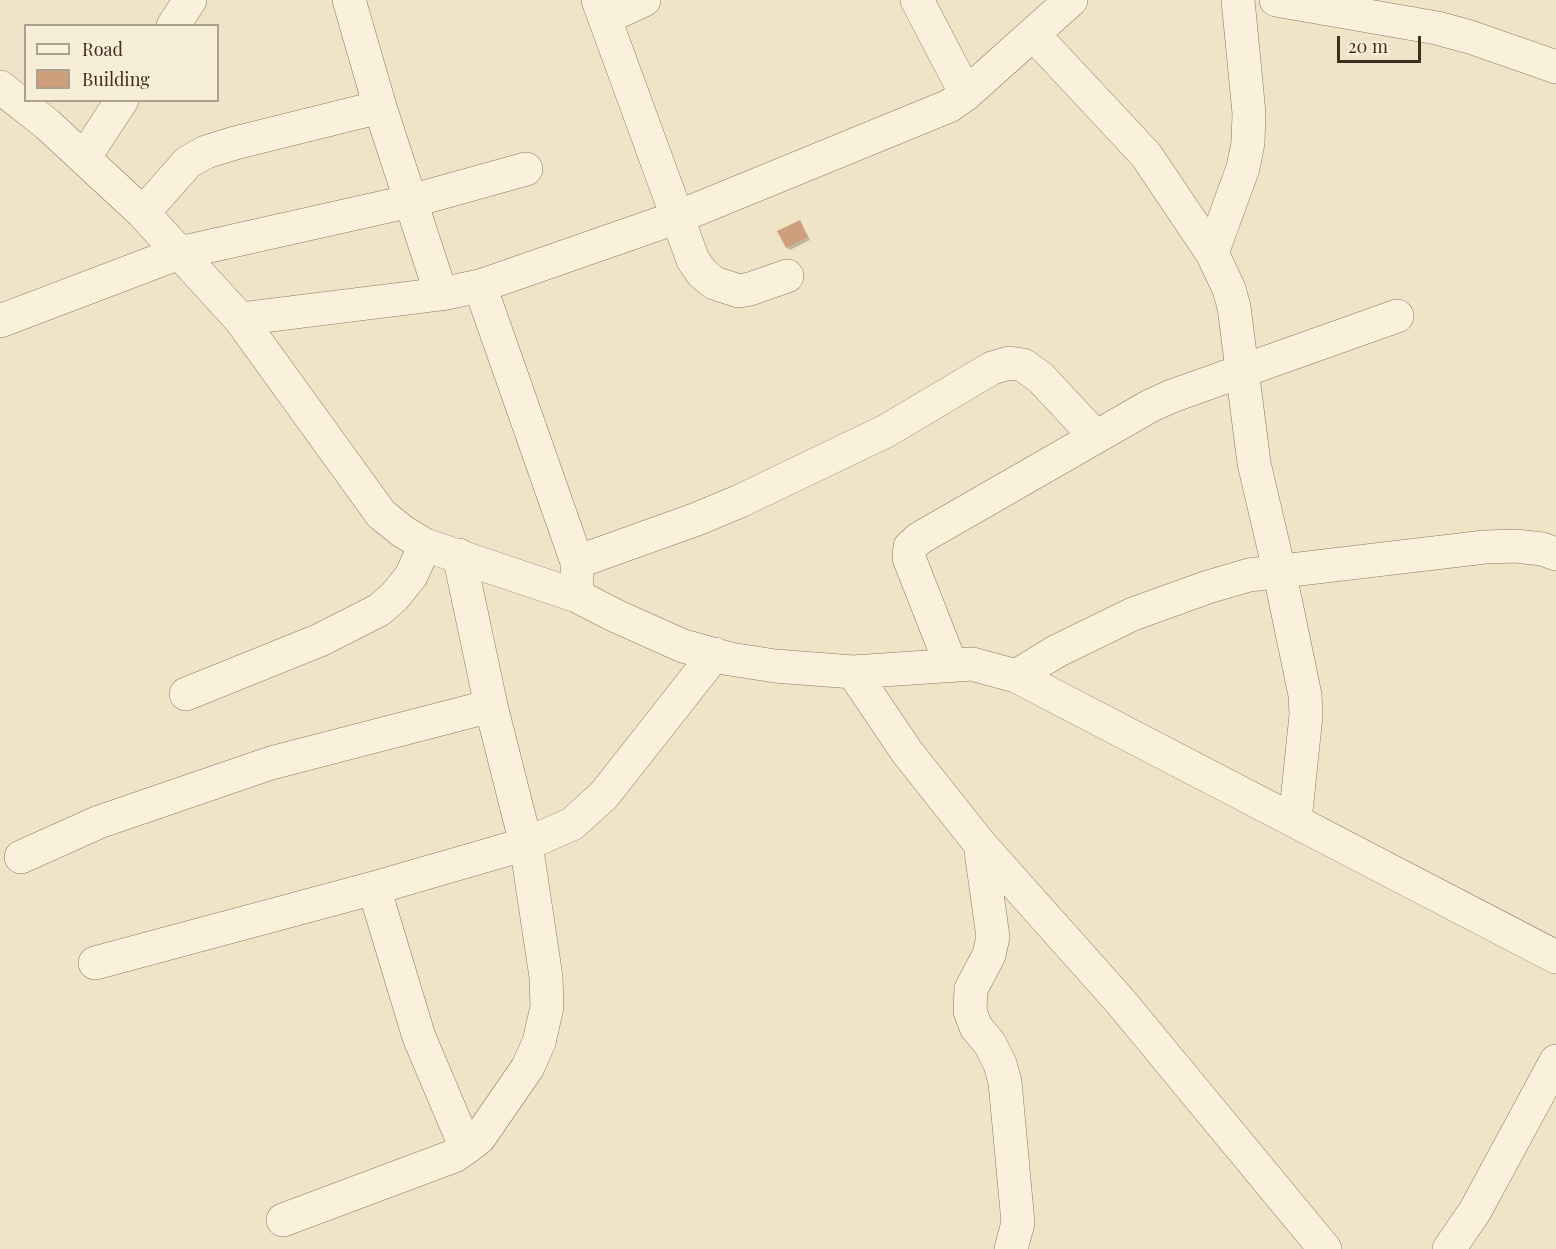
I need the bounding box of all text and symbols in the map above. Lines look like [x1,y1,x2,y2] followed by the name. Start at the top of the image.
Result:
[24,24,219,102] legend
[1340,24,1424,62] scale bar
[1348,34,1388,58] text: 20 m
[82,37,123,61] text: Road
[82,67,150,91] text: Building

